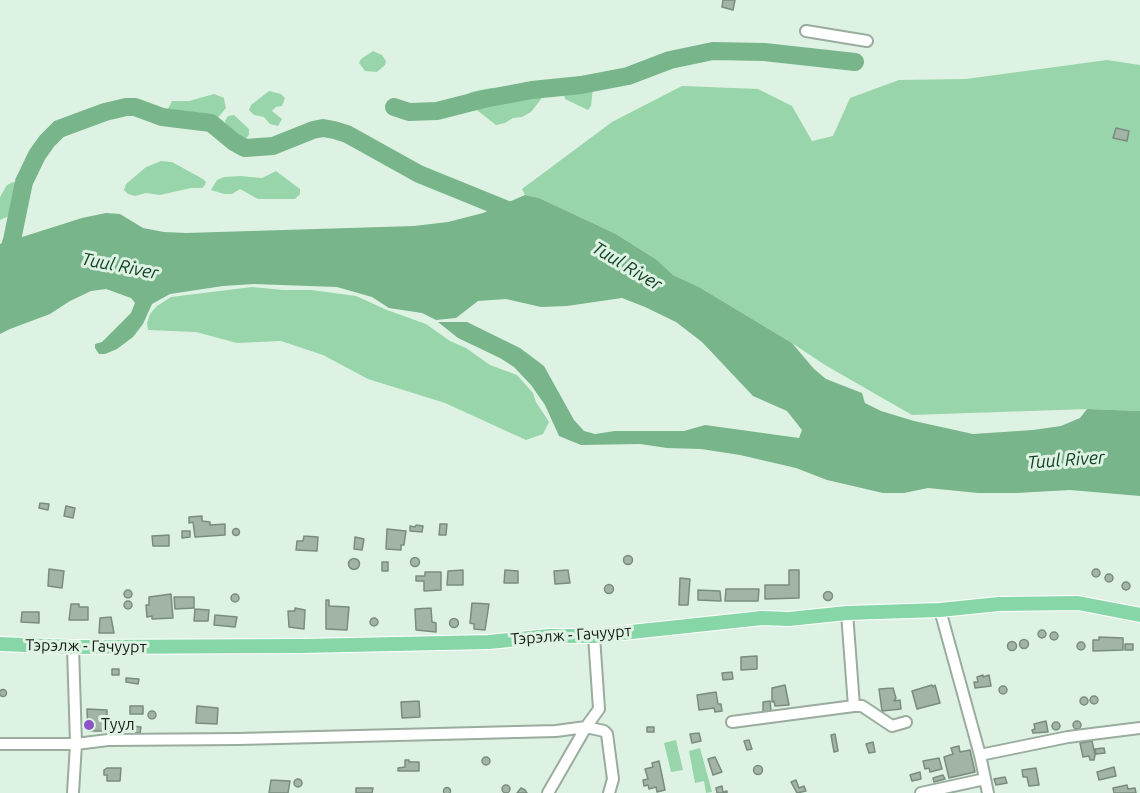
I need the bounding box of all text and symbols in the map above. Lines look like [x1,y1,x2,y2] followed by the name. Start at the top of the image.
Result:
[588,237,666,295] water label: Tuul River
[80,248,160,284] water label: Tuul River
[1027,447,1105,473] water label: Tuul River
[510,621,632,649] street label: Тэрэлж - Гачуурт
[25,635,147,657] street label: Тэрэлж - Гачуурт
[101,715,135,735] place label: Туул
[82,718,96,732] marker: Туул

